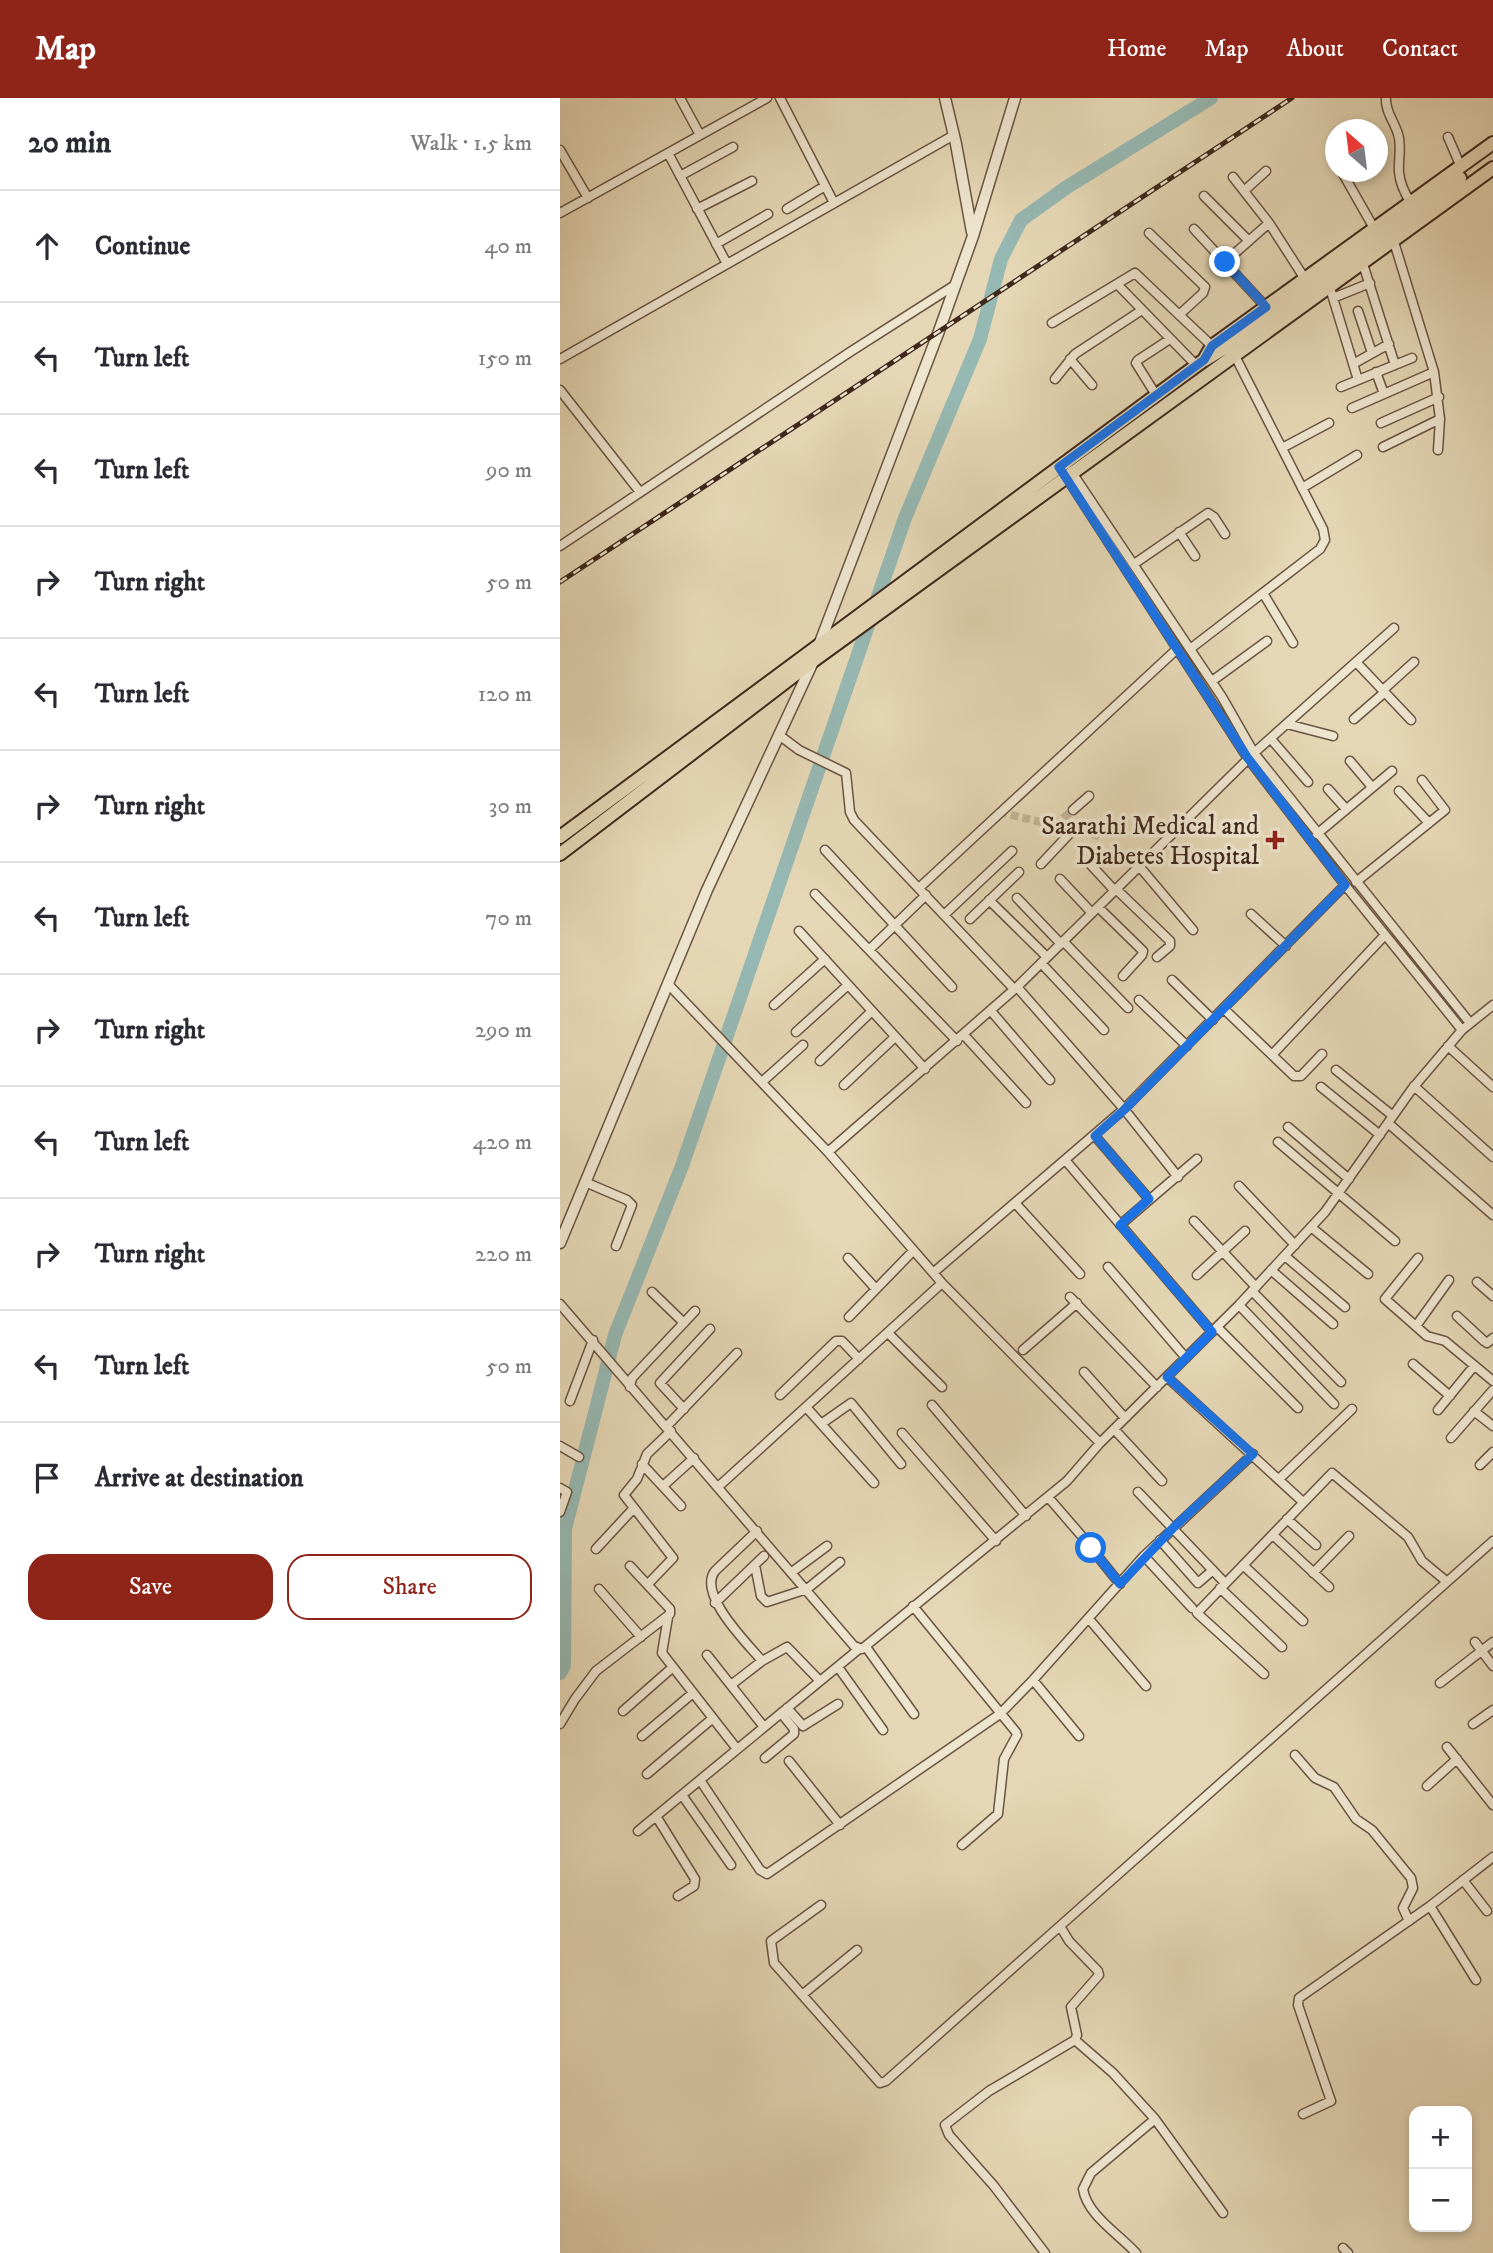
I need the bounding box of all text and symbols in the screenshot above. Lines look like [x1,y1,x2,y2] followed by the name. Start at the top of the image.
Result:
[35,29,96,70] text: Map
[1107,34,1166,64] text: Home
[1204,34,1249,64] text: Map
[1287,34,1344,64] text: About
[1382,34,1458,64] text: Contact
[1325,119,1388,182] north arrow
[28,125,111,162] text: 20 min
[410,129,532,158] text: Walk · 1.5 km
[28,227,66,265] icon: ahead
[95,230,190,263] text: Continue
[484,232,532,261] text: 40 m
[1209,246,1240,277] route end
[28,339,66,377] icon: left
[95,342,189,375] text: Turn left
[478,344,532,373] text: 150 m
[28,451,66,489] icon: left
[95,454,189,487] text: Turn left
[486,456,532,485] text: 90 m
[28,563,66,601] icon: right
[95,566,205,599] text: Turn right
[486,568,532,597] text: 50 m
[28,675,66,713] icon: left
[95,678,189,711] text: Turn left
[478,680,532,709] text: 120 m
[28,787,66,825] icon: right
[95,790,205,823] text: Turn right
[489,792,532,821] text: 30 m
[1041,810,1259,873] place label: Saarathi Medical and Diabetes Hospital
[1265,830,1285,850] marker: Saarathi Medical and Diabetes Hospital
[28,899,66,937] icon: left
[95,902,189,935] text: Turn left
[485,904,532,933] text: 70 m
[28,1011,66,1049] icon: right
[95,1014,205,1047] text: Turn right
[475,1016,532,1045] text: 290 m
[28,1123,66,1161] icon: left
[95,1126,189,1159] text: Turn left
[473,1128,532,1157] text: 420 m
[28,1235,66,1273] icon: right
[95,1238,205,1271] text: Turn right
[475,1240,532,1269] text: 220 m
[28,1347,66,1385] icon: left
[95,1350,189,1383] text: Turn left
[486,1352,532,1381] text: 50 m
[28,1459,66,1497] icon: arrive
[95,1462,304,1495] text: Arrive at destination
[1075,1532,1106,1563] route start
[28,1554,273,1620] button: Save
[287,1554,532,1620] button: Share
[1409,2106,1472,2232] map controls
[1409,2106,1472,2169] button: +
[1409,2169,1472,2232] button: −

